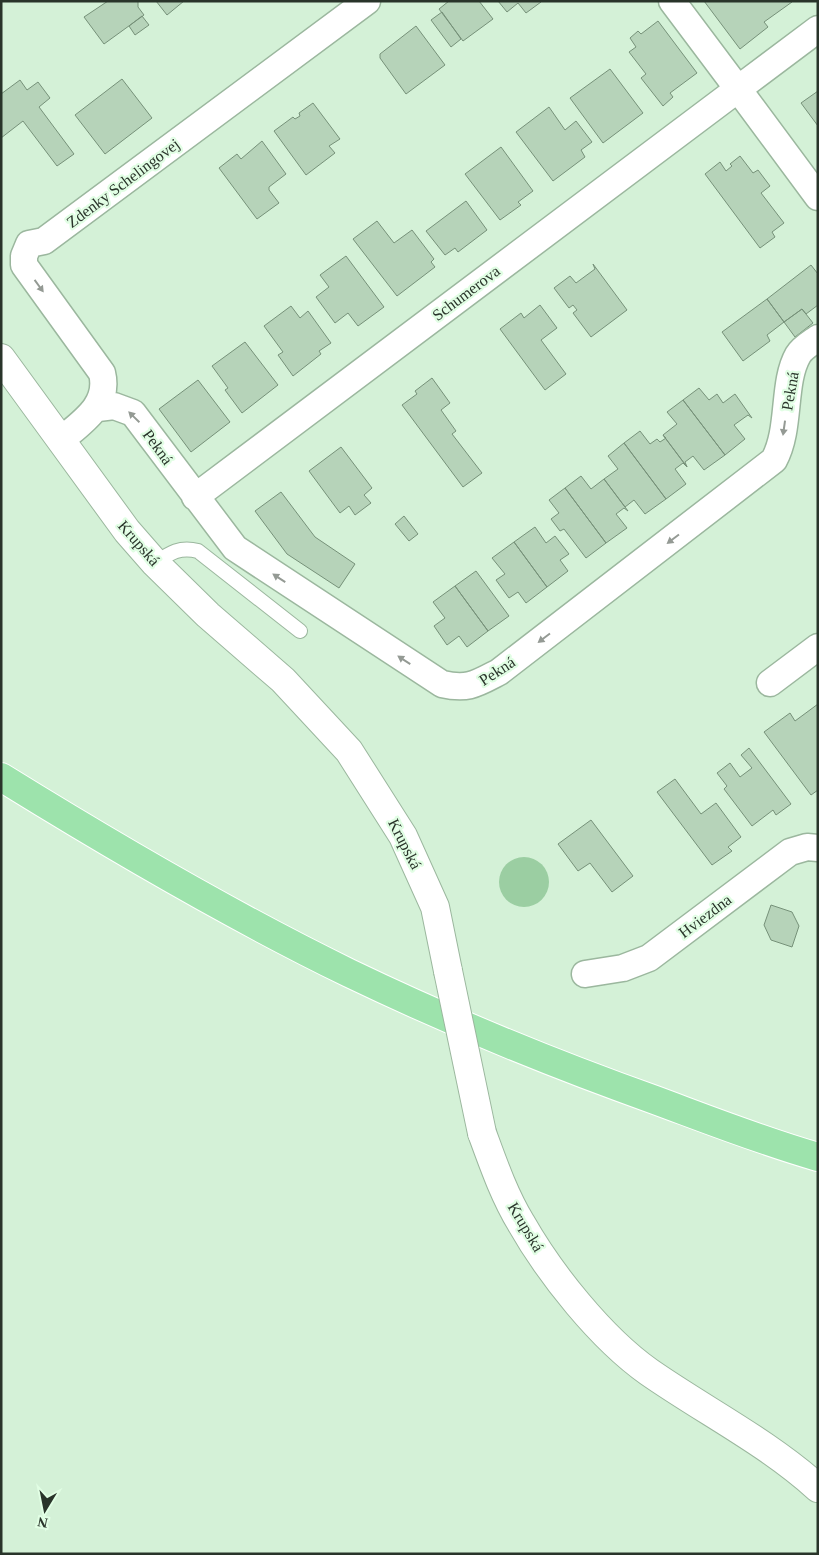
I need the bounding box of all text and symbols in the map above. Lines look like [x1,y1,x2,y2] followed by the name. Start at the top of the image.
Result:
[63,135,183,232] street label: Zdenky Schelingovej
[429,262,503,324] street label: Schumerova
[34,280,44,293] one-way arrow
[778,370,802,412] street label: Pekná
[128,411,140,422] one-way arrow
[780,421,788,437] one-way arrow
[140,426,176,468] street label: Pekná
[114,517,163,570] street label: Krupská
[666,534,680,544] one-way arrow
[272,574,285,583] one-way arrow
[538,632,551,643] one-way arrow
[476,653,518,689] street label: Pekná
[398,655,411,665] one-way arrow
[384,816,425,872] street label: Krupská
[675,891,735,941] street label: Hviezdna
[504,1199,547,1255] street label: Krupská
[20,1485,70,1535] north arrow
[37,1514,49,1531] text: N

